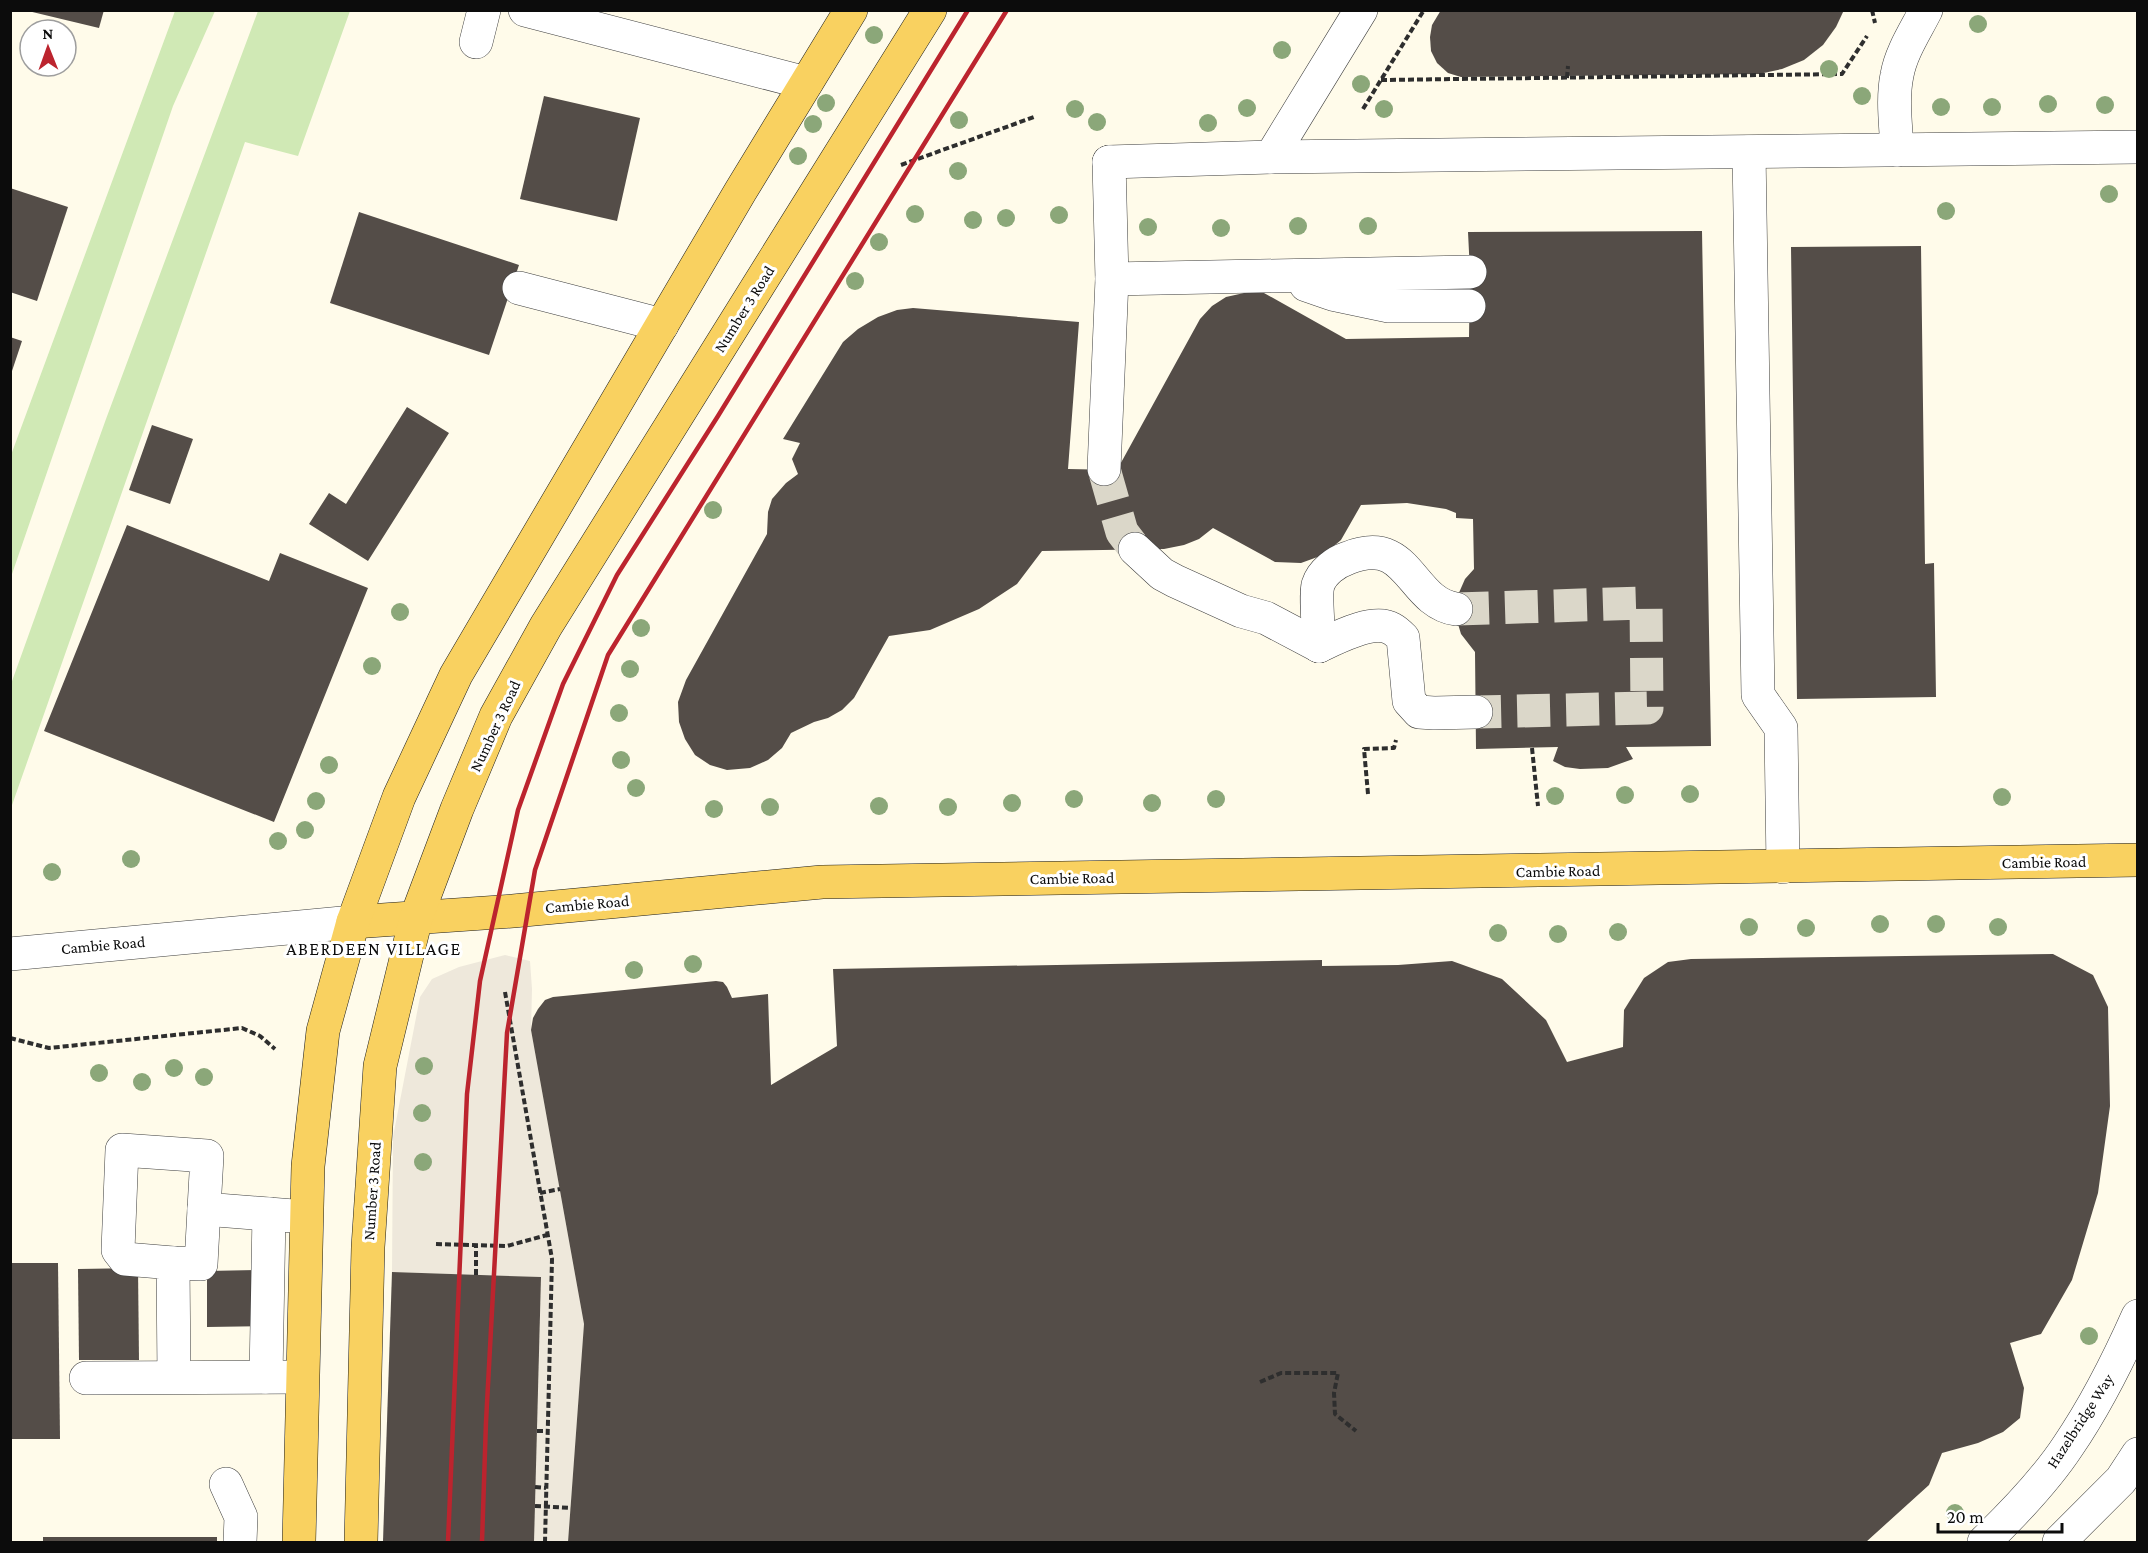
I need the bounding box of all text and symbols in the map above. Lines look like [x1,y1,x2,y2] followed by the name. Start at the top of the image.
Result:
[18,18,78,78] north arrow
[42,25,53,42] text: N
[711,262,778,355] street label: Number 3 Road
[466,677,524,774] street label: Number 3 Road
[2002,853,2087,871] street label: Cambie Road
[1516,862,1601,880] street label: Cambie Road
[1030,869,1115,887] street label: Cambie Road
[544,892,630,916] street label: Cambie Road
[60,933,146,957] street label: Cambie Road
[286,939,462,959] district label: ABERDEEN VILLAGE
[360,1141,384,1241] street label: Number 3 Road
[2043,1370,2118,1472] street label: Hazelbridge Way
[1938,1496,2062,1534] scale bar
[1947,1507,1984,1527] text: 20 m

